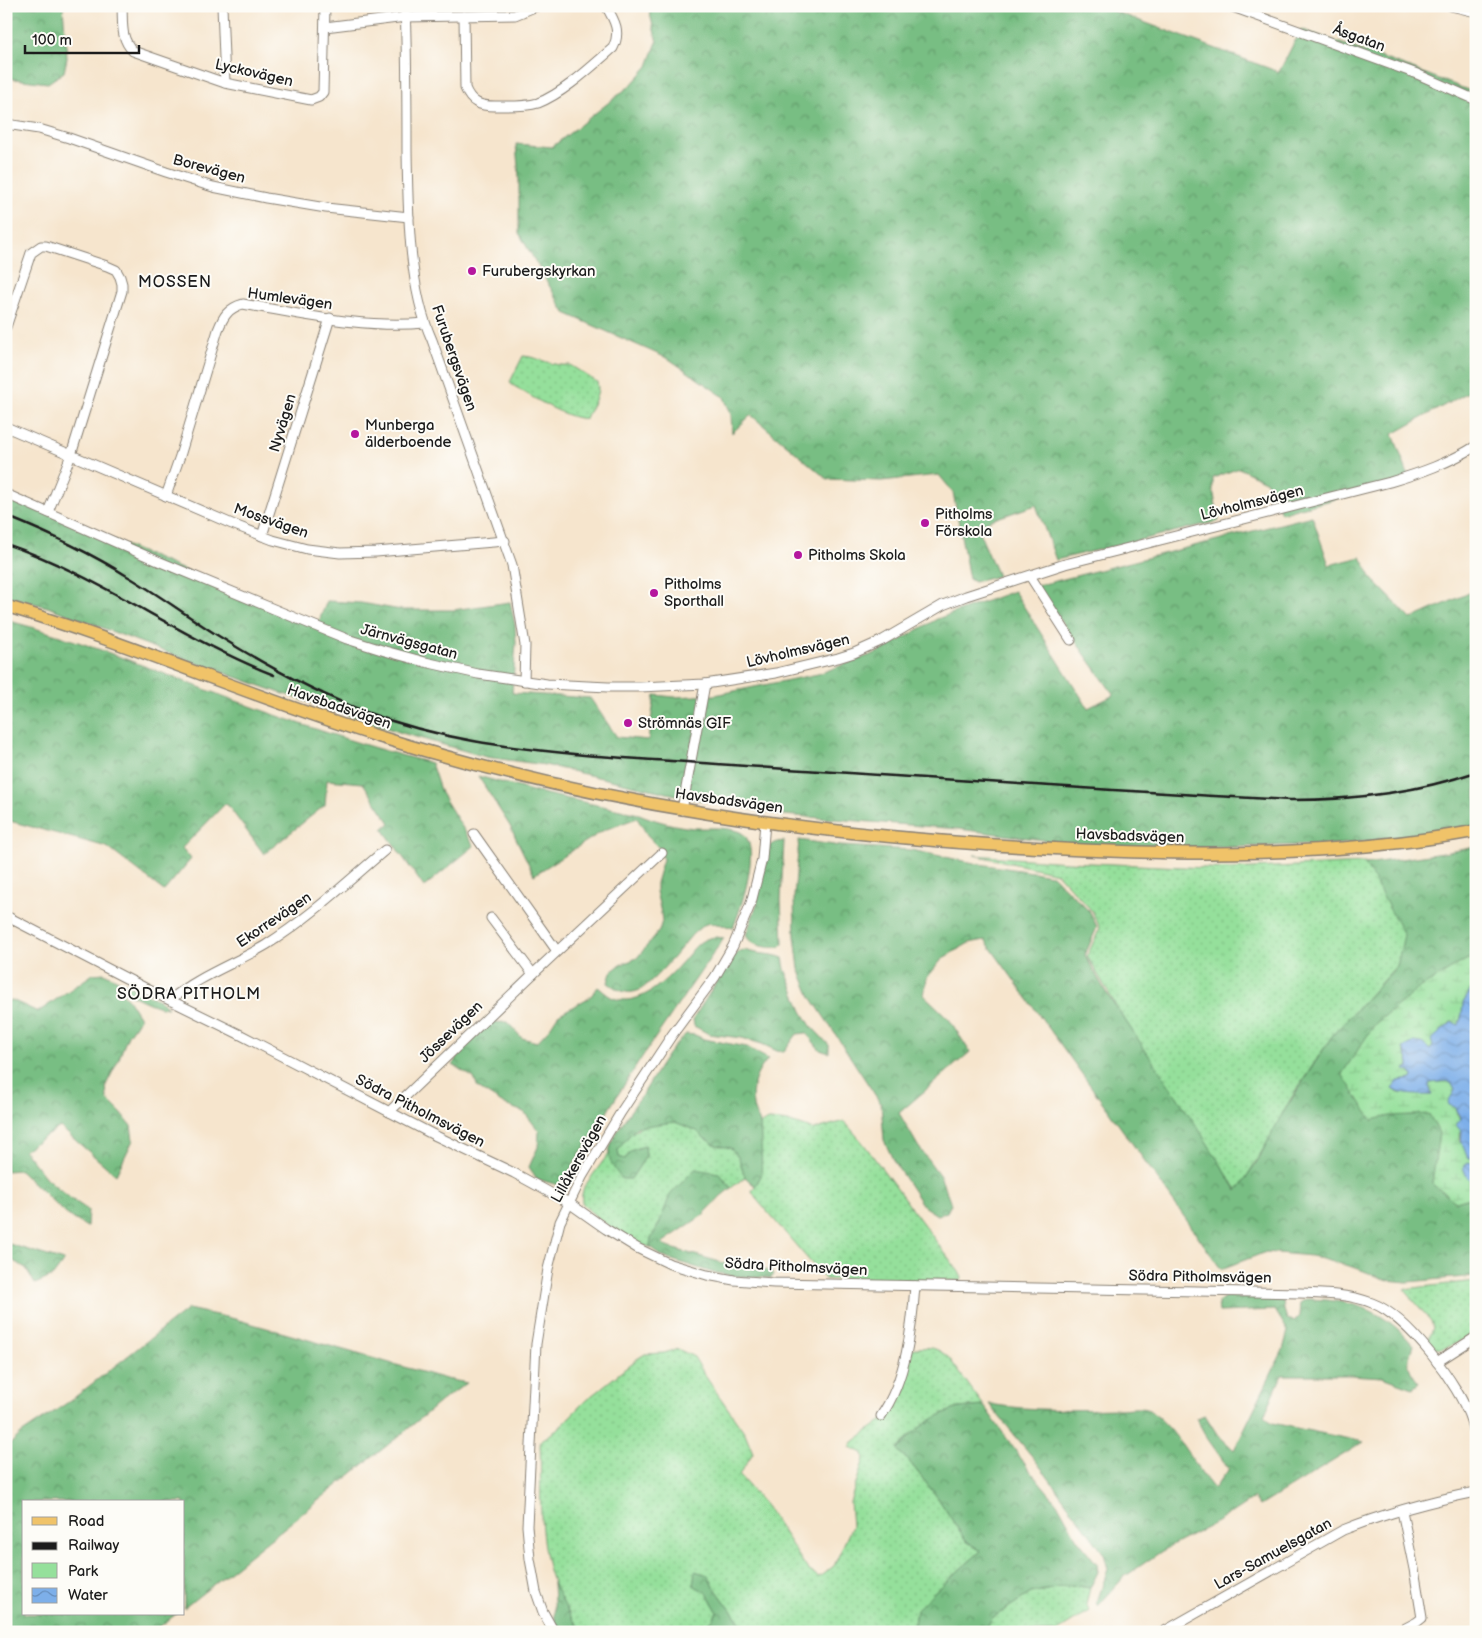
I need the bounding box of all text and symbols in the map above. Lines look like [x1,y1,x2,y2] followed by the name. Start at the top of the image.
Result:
[1330,19,1388,56] street label: Åsgatan
[25,22,139,54] scale bar
[32,31,72,50] text: 100 m
[213,55,295,91] street label: Lyckovägen
[171,150,247,188] street label: Borevägen
[482,262,595,281] place label: Furubergskyrkan
[466,265,478,277] marker: Furubergskyrkan
[138,273,212,292] district label: MOSSEN
[246,284,334,314] street label: Humlevägen
[427,302,481,414] street label: Furubergsvägen
[265,392,301,454] street label: Nyvägen
[365,416,452,452] place label: Munberga älderboende
[349,428,361,440] marker: Munberga älderboende
[1199,481,1305,525] street label: Lövholmsvägen
[231,499,311,543] street label: Mossvägen
[935,505,993,541] place label: Pitholms Förskola
[919,517,931,529] marker: Pitholms Förskola
[808,546,906,565] place label: Pitholms Skola
[792,549,804,561] marker: Pitholms Skola
[664,575,724,611] place label: Pitholms Sporthall
[648,587,660,599] marker: Pitholms Sporthall
[358,620,460,664] street label: Järnvägsgatan
[745,630,851,672] street label: Lövholmsvägen
[285,680,393,734] street label: Havsbadsvägen
[638,714,731,733] place label: Strömnäs GIF
[622,717,634,729] marker: Strömnäs GIF
[674,784,784,818] street label: Havsbadsvägen
[1075,825,1185,847] street label: Havsbadsvägen
[233,888,315,952] street label: Ekorrevägen
[117,983,261,1004] district label: SÖDRA PITHOLM
[415,997,487,1067] street label: Jössevägen
[352,1070,488,1152] street label: Södra Pitholmsvägen
[547,1112,611,1206] street label: Lillåkersvägen
[724,1254,868,1280] street label: Södra Pitholmsvägen
[1128,1266,1272,1288] street label: Södra Pitholmsvägen
[22,1500,185,1616] legend
[68,1512,104,1531] text: Road
[1211,1514,1335,1594] street label: Lars-Samuelsgatan
[68,1536,119,1555] text: Railway
[68,1562,99,1581] text: Park
[68,1586,108,1605] text: Water

